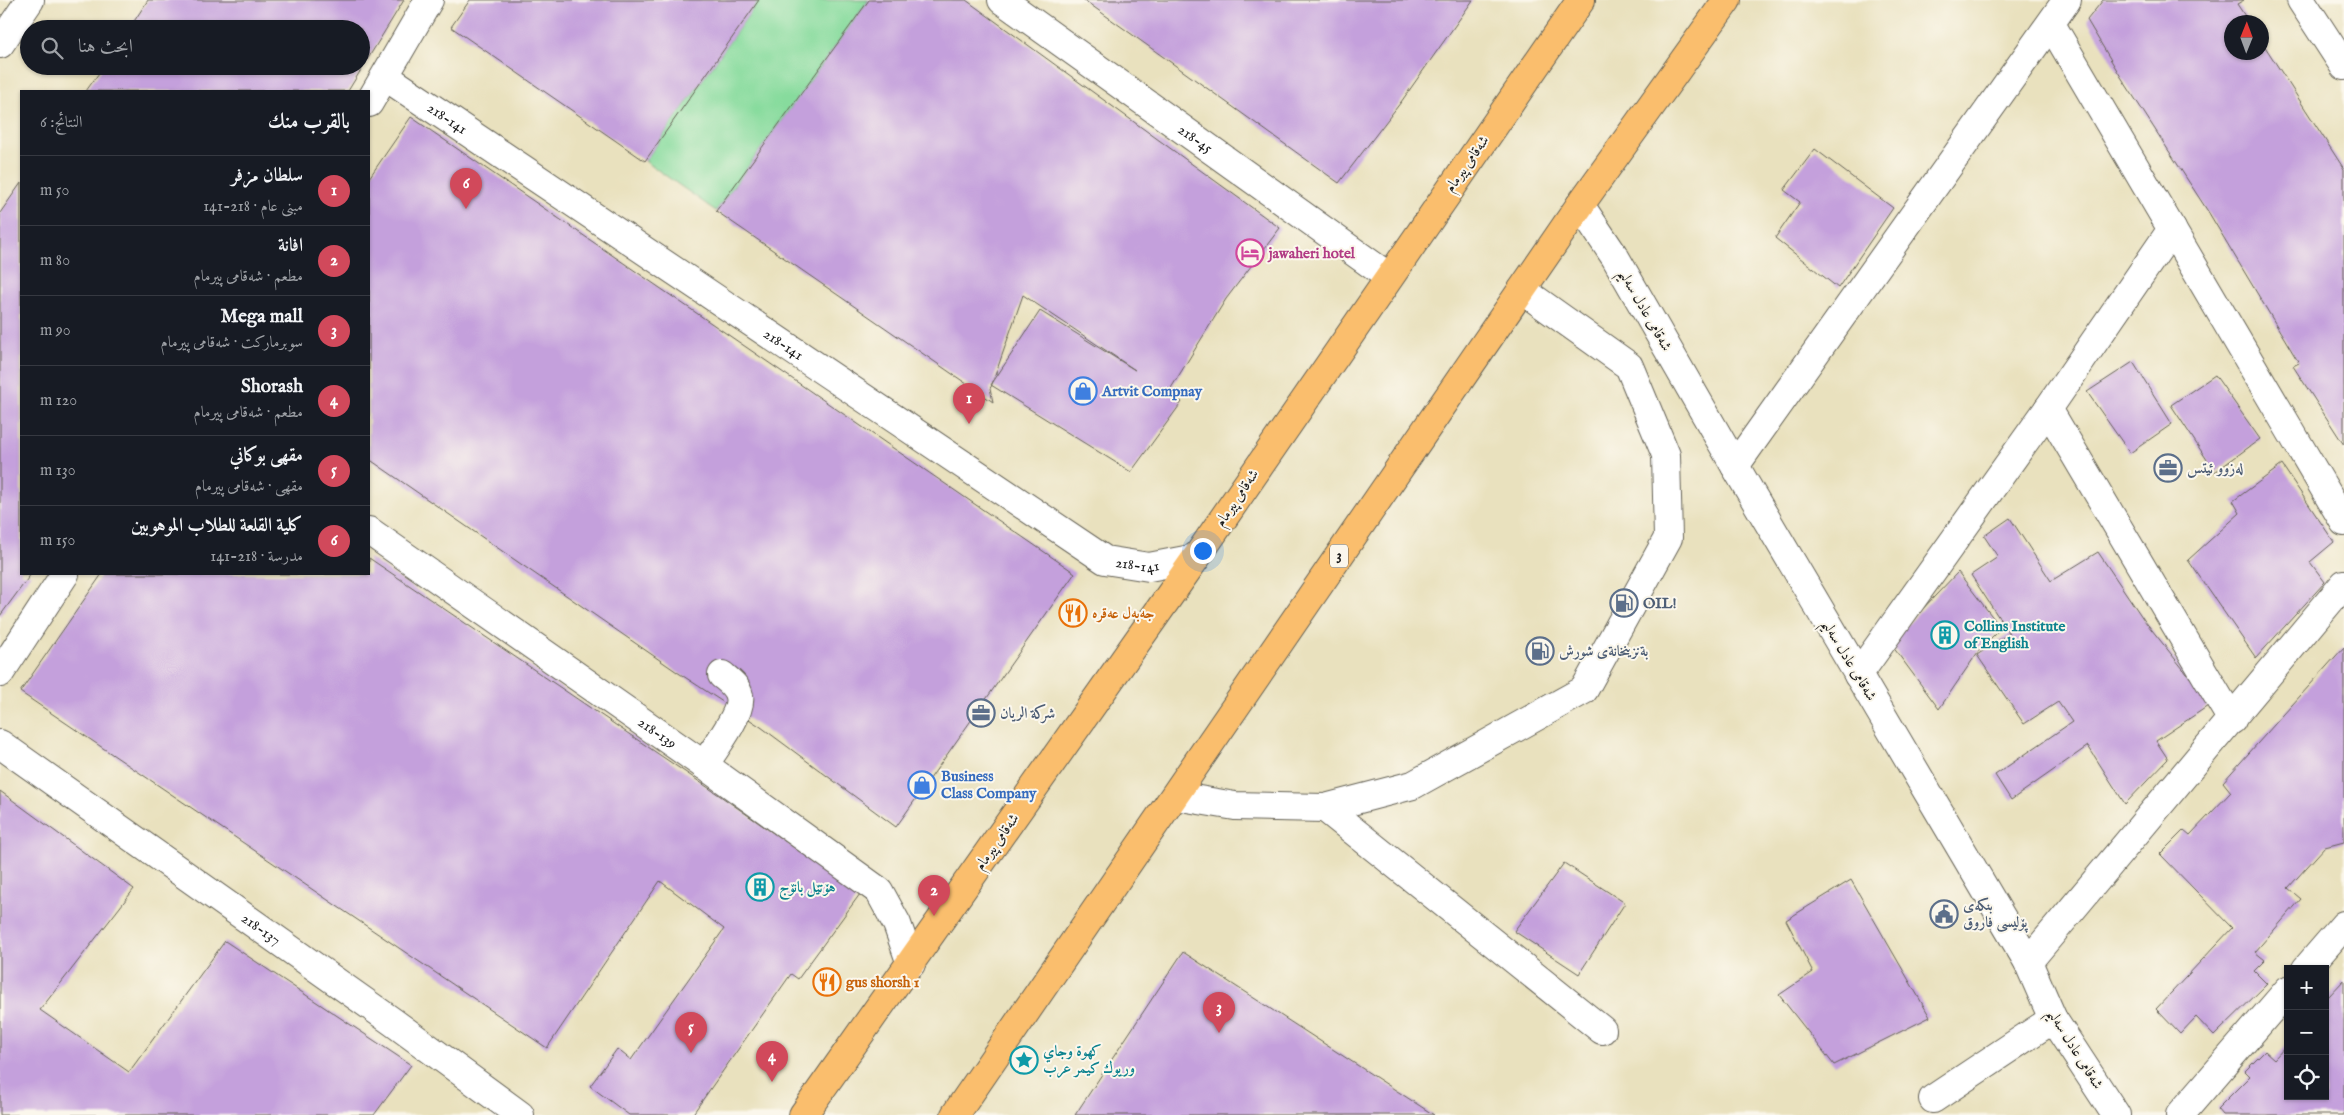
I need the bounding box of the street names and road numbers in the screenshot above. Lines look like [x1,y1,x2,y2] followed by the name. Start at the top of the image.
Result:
[424,98,471,138] street label: 218-141
[1174,120,1217,158] street label: 218-45
[1440,132,1496,198] street label: شەقامی پیرمام
[1609,265,1676,357] street label: شەقامی عادل سەلیم
[760,324,807,364] street label: 218-141
[1211,466,1266,532] street label: شەقامی پیرمام
[1330,544,1348,568] road number: 3
[1114,552,1161,577] street label: 218-141
[1813,616,1881,707] street label: شەقامی عادل سەلیم
[634,712,681,753] street label: 218-139
[970,810,1026,876] street label: شەقامی پیرمام
[238,908,285,949] street label: 218-137
[2038,1005,2107,1096] street label: شەقامی عادل سەلیم

